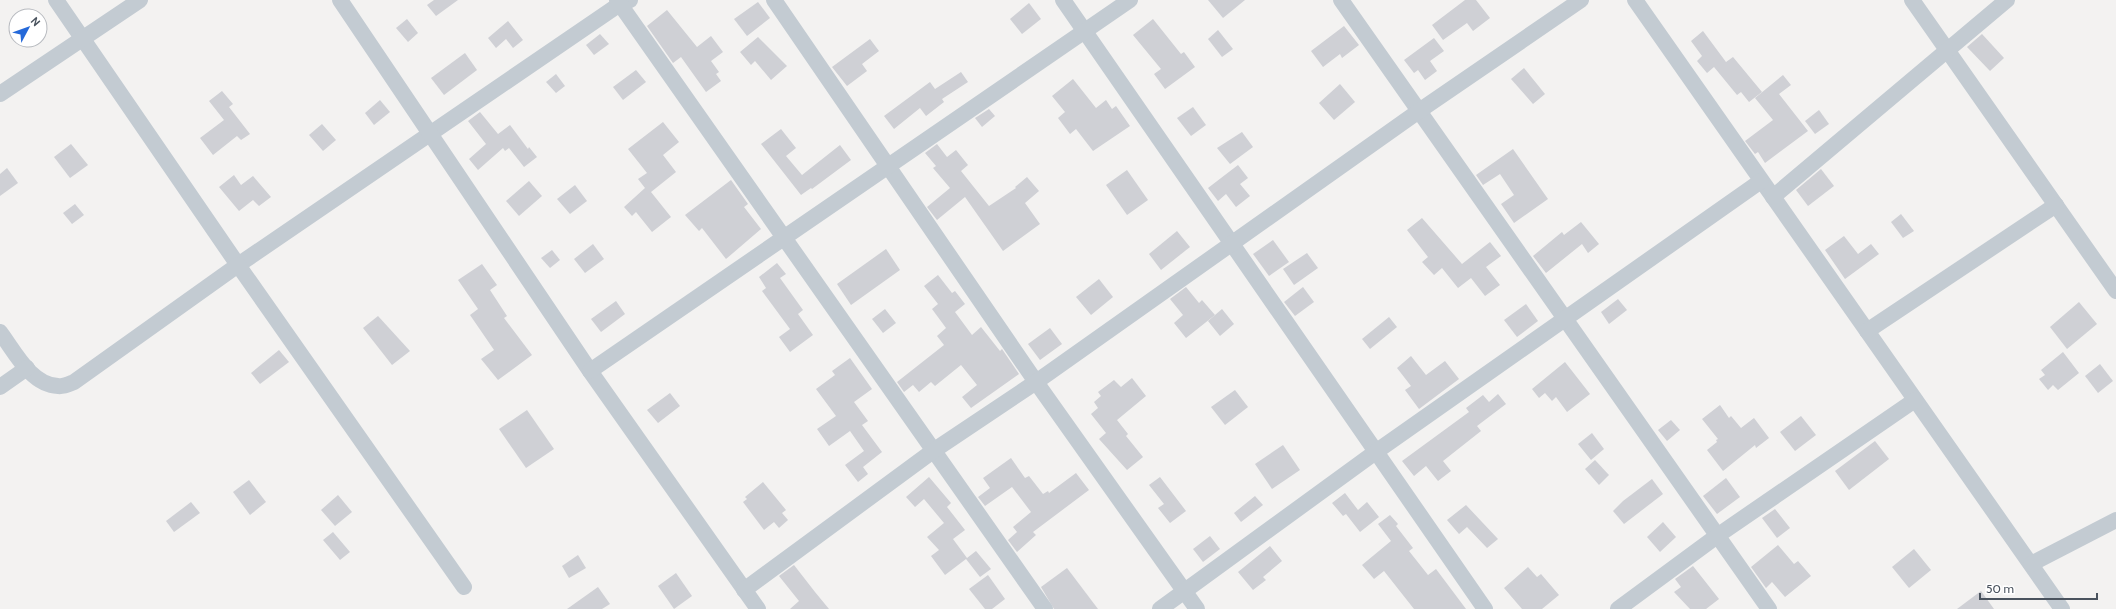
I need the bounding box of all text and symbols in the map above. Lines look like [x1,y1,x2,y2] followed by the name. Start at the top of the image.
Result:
[8,8,48,48] north arrow
[28,14,43,29] text: N
[1980,575,2097,601] scale bar
[1986,581,2014,596] text: 50 m

